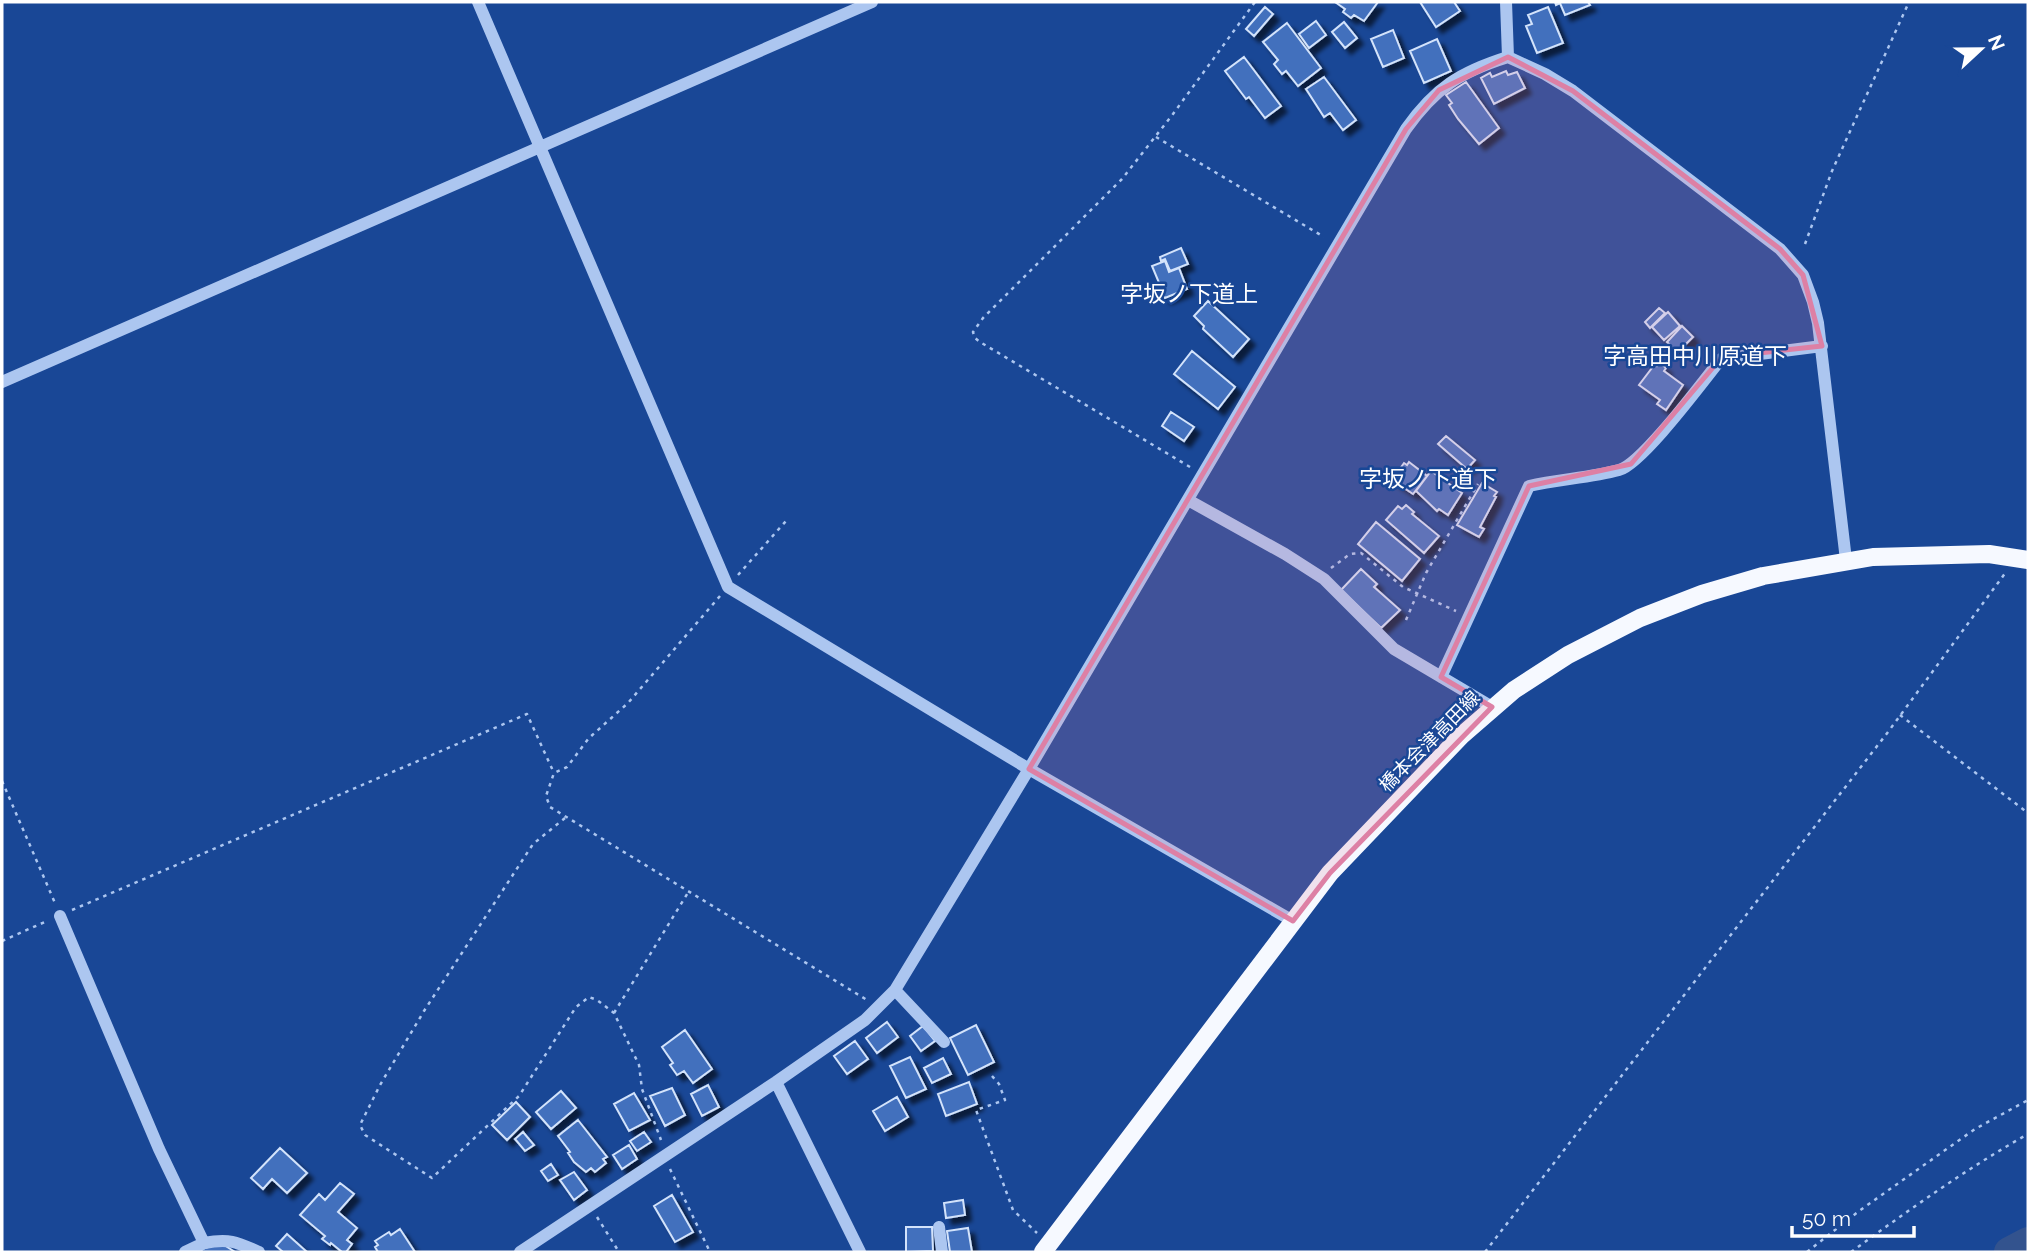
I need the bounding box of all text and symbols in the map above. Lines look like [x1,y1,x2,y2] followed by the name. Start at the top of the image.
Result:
[1946,14,2016,84] north arrow
[1984,32,2010,53] text: N
[1120,280,1258,307] district label: 字坂ノ下道上
[1603,342,1787,369] district label: 字高田中川原道下
[1359,465,1497,492] district label: 字坂ノ下道下
[1374,686,1484,796] street label: 橋本会津高田線
[1792,1194,1914,1238] scale bar
[1802,1206,1851,1231] text: 50 m

